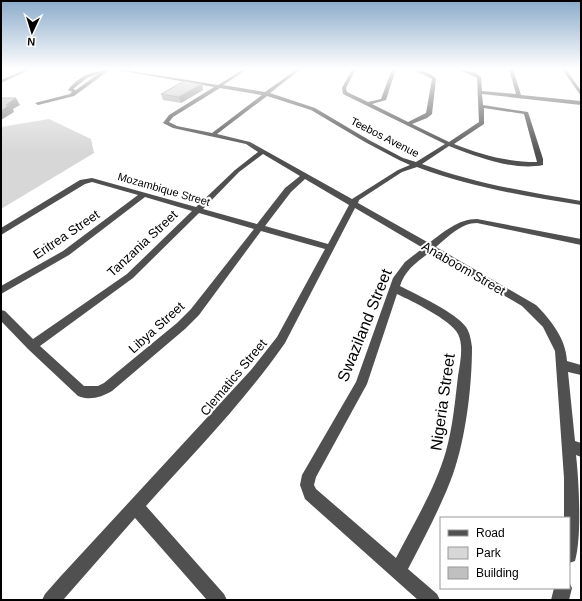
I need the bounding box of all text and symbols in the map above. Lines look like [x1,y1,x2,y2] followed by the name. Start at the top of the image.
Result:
[12,12,52,52] north arrow
[27,36,36,48] text: N
[349,115,421,159] street label: Teebos Avenue
[116,170,212,208] street label: Mozambique Street
[30,207,103,262] street label: Eritrea Street
[104,207,181,280] street label: Tanzania Street
[419,238,509,299] street label: Anaboom Street
[334,266,395,384] street label: Swaziland Street
[126,298,187,356] street label: Libya Street
[197,336,270,419] street label: Clematics Street
[427,352,458,452] street label: Nigeria Street
[440,517,570,589] legend
[476,526,505,540] text: Road
[476,546,502,560] text: Park
[476,566,519,580] text: Building

